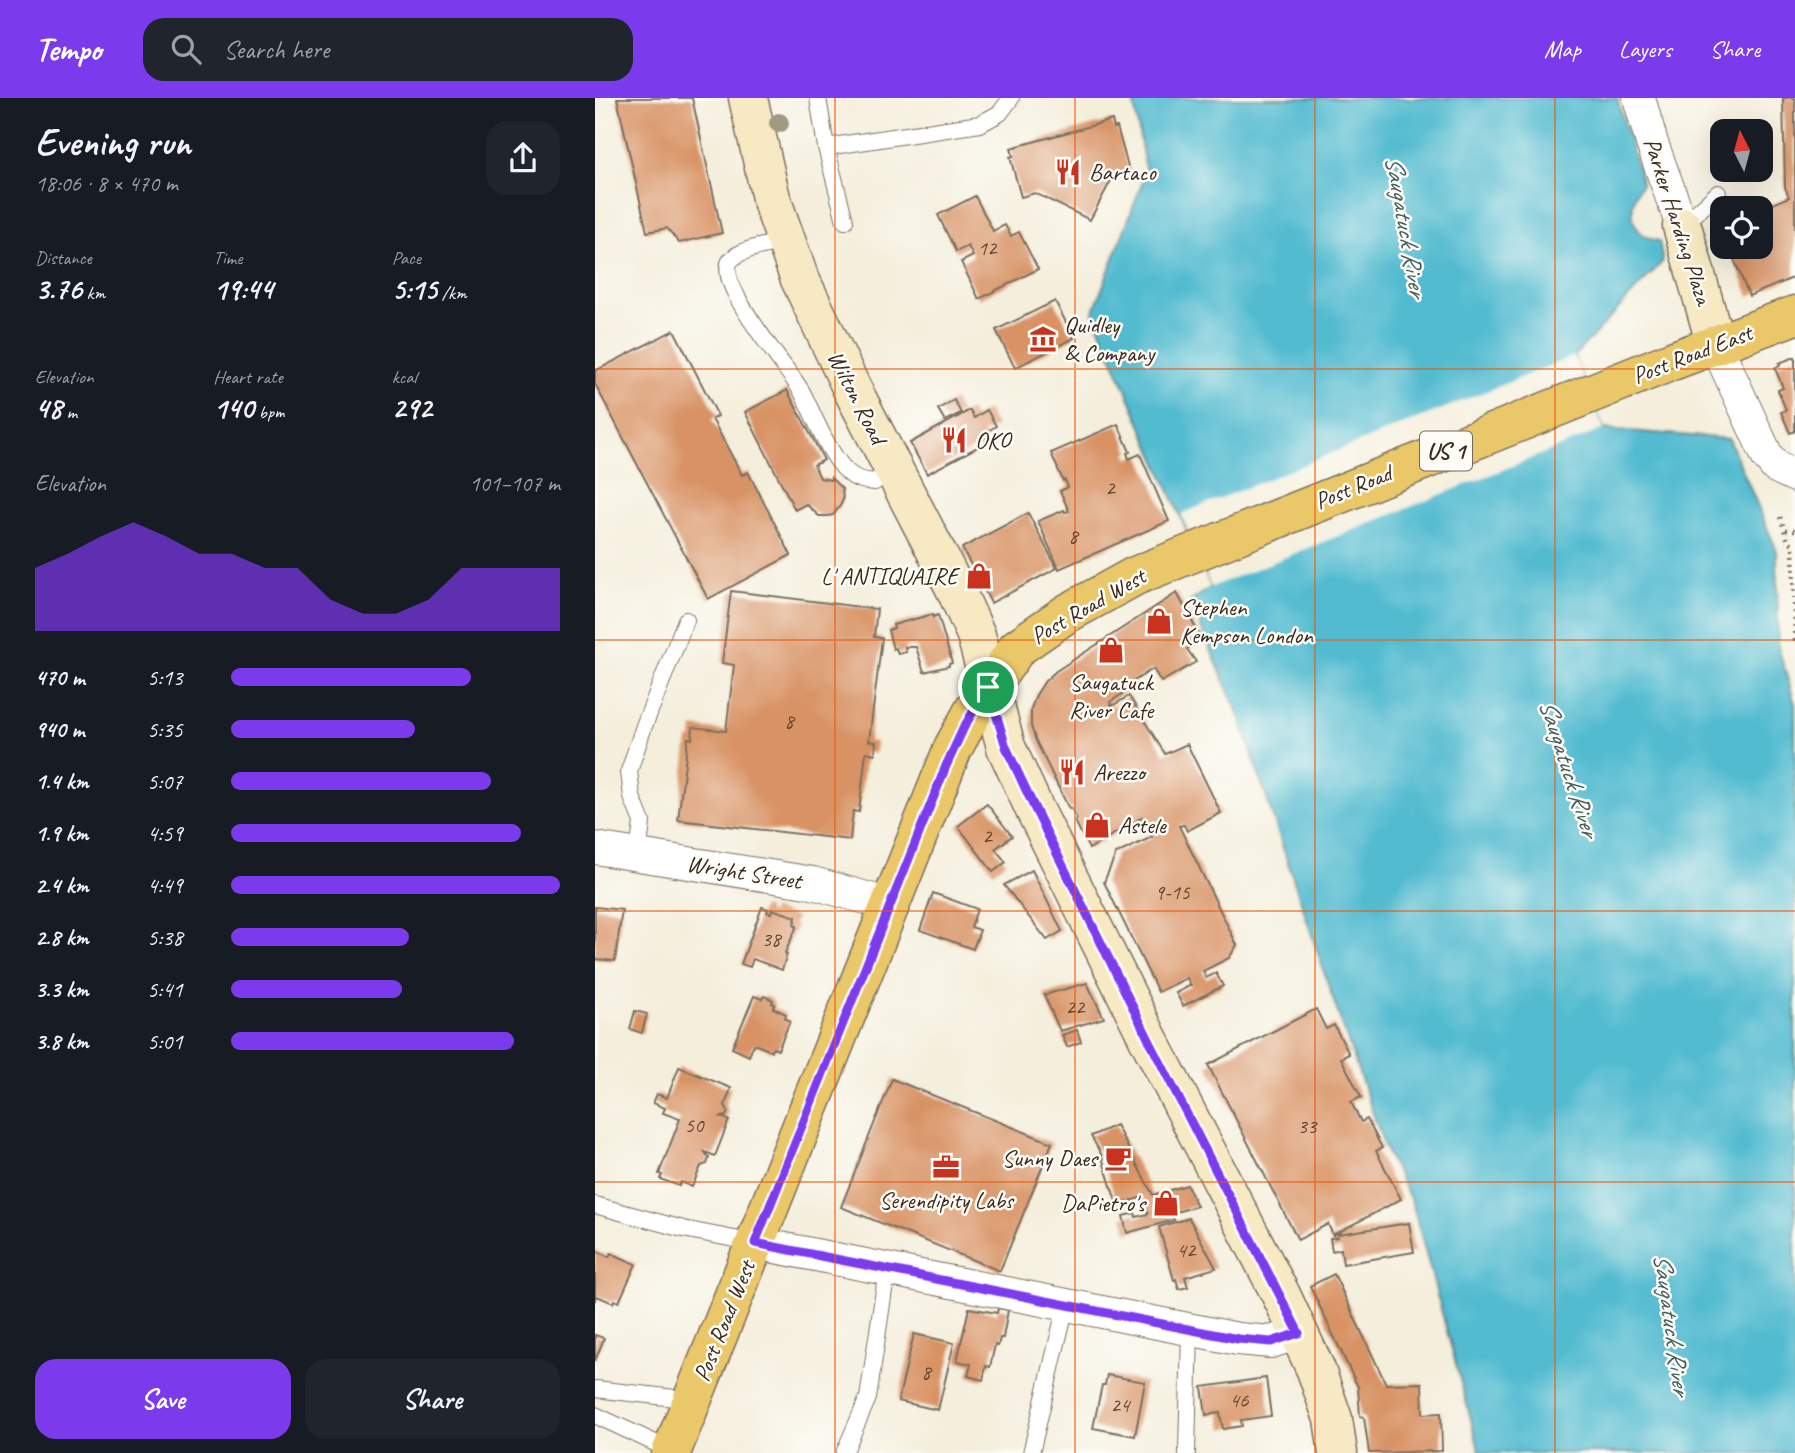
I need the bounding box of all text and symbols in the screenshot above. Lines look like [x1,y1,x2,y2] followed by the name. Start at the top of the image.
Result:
[143,18,633,81] search box
[35,28,101,70] text: Tempo
[167,30,205,68] icon: search
[223,33,329,66] text: Search here
[1544,34,1581,64] text: Map
[1619,34,1672,64] text: Layers
[1710,34,1760,64] text: Share
[35,119,191,166] text: Evening run
[1710,119,1773,182] north arrow
[1710,119,1773,259] map controls
[486,121,560,195] button: share
[1637,134,1720,310] street label: Parker Harding Plaza
[1377,153,1435,303] water label: Saugatuck River
[1053,157,1083,187] restaurant icon: Bartaco
[1089,157,1157,187] place label: Bartaco
[35,169,178,198] text: 18:06 · 8 × 470 m
[1710,196,1773,259] button: locate
[978,235,998,261] house number: 12
[35,246,92,270] text: Distance
[213,246,242,270] text: Time
[392,246,421,270] text: Pace
[35,270,82,308] text: 3.76
[213,270,273,308] text: 19:44
[392,270,437,308] text: 5:15
[82,281,105,305] text: km
[437,281,467,305] text: /km
[1064,310,1156,368] place label: Quidley & Company
[1628,317,1758,391] street label: Post Road East
[1028,324,1058,354] museum icon: Quidley & Company
[821,345,895,452] street label: Wilton Road
[35,365,93,389] text: Elevation
[213,365,283,389] text: Heart rate
[392,365,417,389] text: kcal
[35,389,62,427] text: 48
[213,389,254,427] text: 140
[392,389,432,427] text: 292
[62,400,77,424] text: m
[254,400,285,424] text: bpm
[939,425,969,455] restaurant icon: OKO
[975,425,1012,455] place label: OKO
[1420,432,1472,470] road number: US 1
[1310,457,1399,516] street label: Post Road
[35,469,106,498] text: Elevation
[469,469,560,498] text: 101–107 m
[1105,475,1116,501] house number: 2
[1068,523,1080,549] house number: 8
[1025,560,1153,651] street label: Post Road West
[821,561,961,591] place label: L' ANTIQUAIRE
[964,561,994,591] shop icon: L' ANTIQUAIRE
[1180,592,1314,650] place label: Stephen Kempson London
[1144,606,1174,636] shop icon: Stephen Kempson London
[1096,635,1126,665] shop icon: Saugatuck River Cafe
[958,657,1018,717] pin
[35,663,85,692] text: 470 m
[147,663,183,692] text: 5:13
[1069,667,1155,725] place label: Saugatuck River Cafe
[969,668,1007,706] icon: arrive
[1531,695,1608,845] water label: Saugatuck River
[784,708,796,734] house number: 8
[35,715,84,744] text: 940 m
[147,715,183,744] text: 5:35
[1057,757,1087,787] restaurant icon: Arezzo
[1093,757,1147,787] place label: Arezzo
[35,767,89,796] text: 1.4 km
[147,767,183,796] text: 5:07
[1082,810,1112,840] shop icon: Astele
[1118,810,1168,840] place label: Astele
[35,819,88,848] text: 1.9 km
[147,819,183,848] text: 4:59
[982,823,993,849] house number: 2
[685,848,805,896] street label: Wright Street
[35,871,89,900] text: 2.4 km
[147,871,183,900] text: 4:49
[1154,879,1191,905] house number: 9-15
[35,923,89,952] text: 2.8 km
[147,923,183,952] text: 5:38
[762,926,783,952] house number: 38
[35,975,89,1004] text: 3.3 km
[147,975,183,1004] text: 5:41
[1066,994,1086,1020] house number: 22
[35,1027,89,1056] text: 3.8 km
[147,1027,183,1056] text: 5:01
[685,1112,705,1138] house number: 50
[1298,1113,1318,1139] house number: 33
[1002,1143,1100,1173] place label: Sunny Daes
[1103,1143,1133,1173] cafe icon: Sunny Daes
[931,1152,961,1182] office icon: Serendipity Labs
[879,1185,1015,1215] place label: Serendipity Labs
[1061,1188,1148,1218] place label: DaPietro's
[1151,1188,1181,1218] shop icon: DaPietro's
[1177,1237,1197,1263] house number: 42
[1646,1251,1699,1401] water label: Saugatuck River
[686,1254,763,1386] street label: Post Road West
[35,1359,291,1439] button: Save
[305,1359,560,1439] button: Share
[921,1359,933,1385] house number: 8
[1230,1387,1249,1413] house number: 46
[1111,1392,1132,1418] house number: 24

